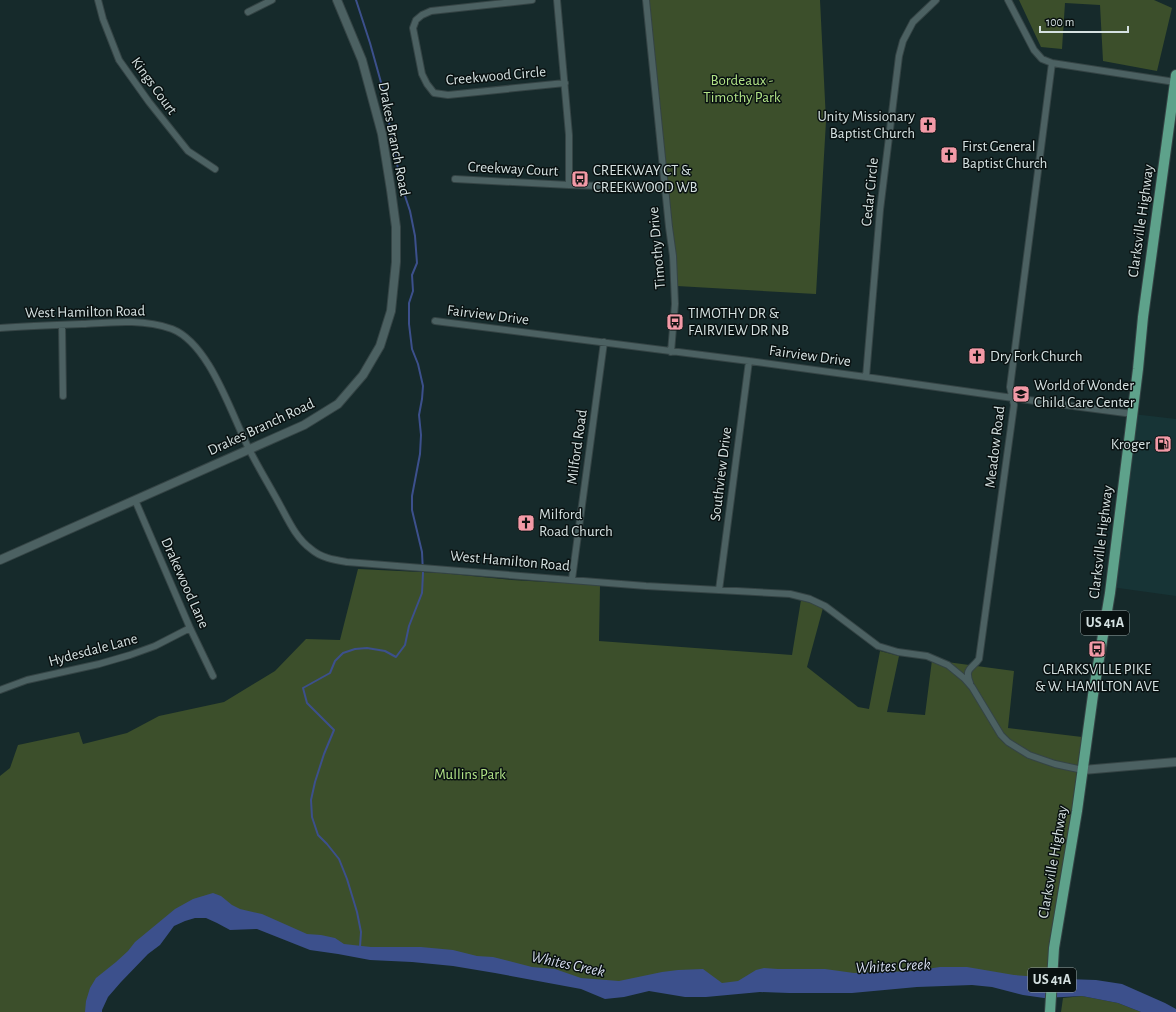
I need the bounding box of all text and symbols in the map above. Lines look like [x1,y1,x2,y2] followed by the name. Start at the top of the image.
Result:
[1040,8,1128,34] scale bar
[1046,16,1074,28] text: 100 m
[128,55,180,118] street label: Kings Court
[445,64,547,88] street label: Creekwood Circle
[703,73,781,105] park label: Bordeaux - Timothy Park
[376,81,412,198] street label: Drakes Branch Road
[818,109,916,141] place label: Unity Missionary Baptist Church
[918,115,938,135] church icon: Unity Missionary Baptist Church
[962,139,1047,171] place label: First General Baptist Church
[939,145,959,165] church icon: First General Baptist Church
[859,157,881,227] street label: Cedar Circle
[467,159,559,179] street label: Creekway Court
[593,163,698,195] place label: CREEKWAY CT & CREEKWOOD WB
[1126,163,1156,279] street label: Clarksville Highway
[570,169,590,189] bus stop icon: CREEKWAY CT & CREEKWOOD WB
[646,206,668,290] street label: Timothy Drive
[25,303,146,321] street label: West Hamilton Road
[446,303,530,327] street label: Fairview Drive
[688,306,789,338] place label: TIMOTHY DR & FAIRVIEW DR NB
[665,312,685,332] bus stop icon: TIMOTHY DR & FAIRVIEW DR NB
[768,343,852,369] street label: Fairview Drive
[967,346,987,366] church icon: Dry Fork Church
[990,349,1082,364] place label: Dry Fork Church
[1034,378,1135,410] place label: World of Wonder Child Care Center
[1011,384,1031,404] school or university icon: World of Wonder Child Care Center
[205,396,317,458] street label: Drakes Branch Road
[983,405,1008,489] street label: Meadow Road
[564,408,590,485] street label: Milford Road
[708,426,734,522] street label: Southview Drive
[1153,434,1173,454] fuel station icon: Kroger
[1111,437,1150,452] place label: Kroger
[1087,484,1115,600] street label: Clarksville Highway
[539,507,613,539] place label: Milford Road Church
[516,513,536,533] church icon: Milford Road Church
[158,535,212,631] street label: Drakewood Lane
[449,548,571,574] street label: West Hamilton Road
[1081,611,1129,635] road number: US 41A
[47,631,139,669] street label: Hydesdale Lane
[1087,639,1107,659] bus stop icon: CLARKSVILLE PIKE & W. HAMILTON AVE
[1035,662,1159,694] place label: CLARKSVILLE PIKE & W. HAMILTON AVE
[434,767,506,782] park label: Mullins Park
[1036,804,1070,919] street label: Clarksville Highway
[530,948,606,980] water label: Whites Creek
[855,956,931,976] water label: Whites Creek
[1028,968,1076,992] road number: US 41A

